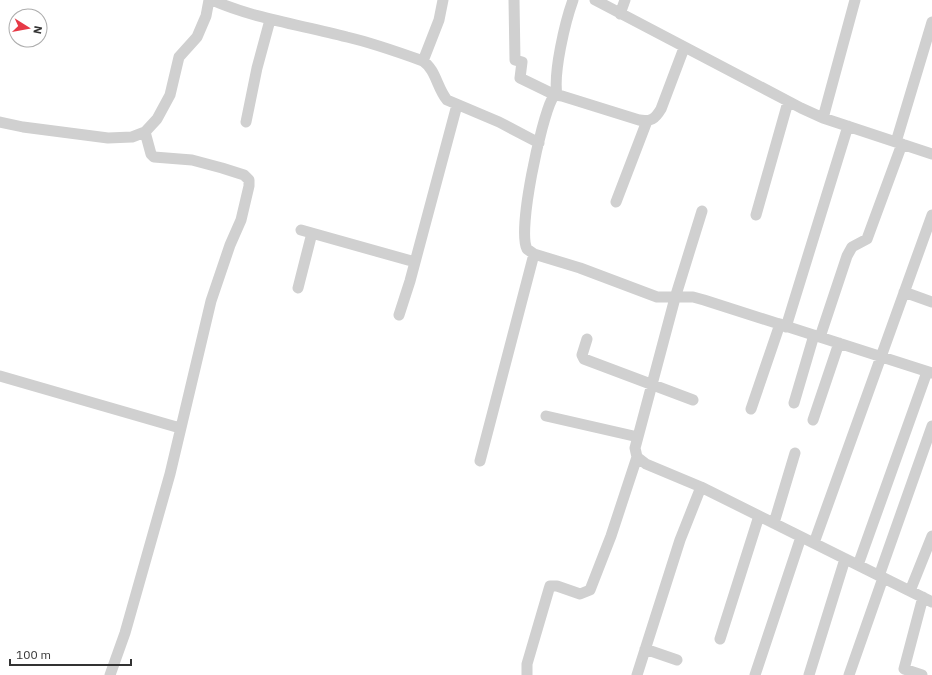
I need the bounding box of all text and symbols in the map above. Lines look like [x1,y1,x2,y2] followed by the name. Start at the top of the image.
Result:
[8,8,48,48] north arrow
[30,25,45,35] text: N
[10,641,131,667] scale bar
[16,647,51,662] text: 100 m

